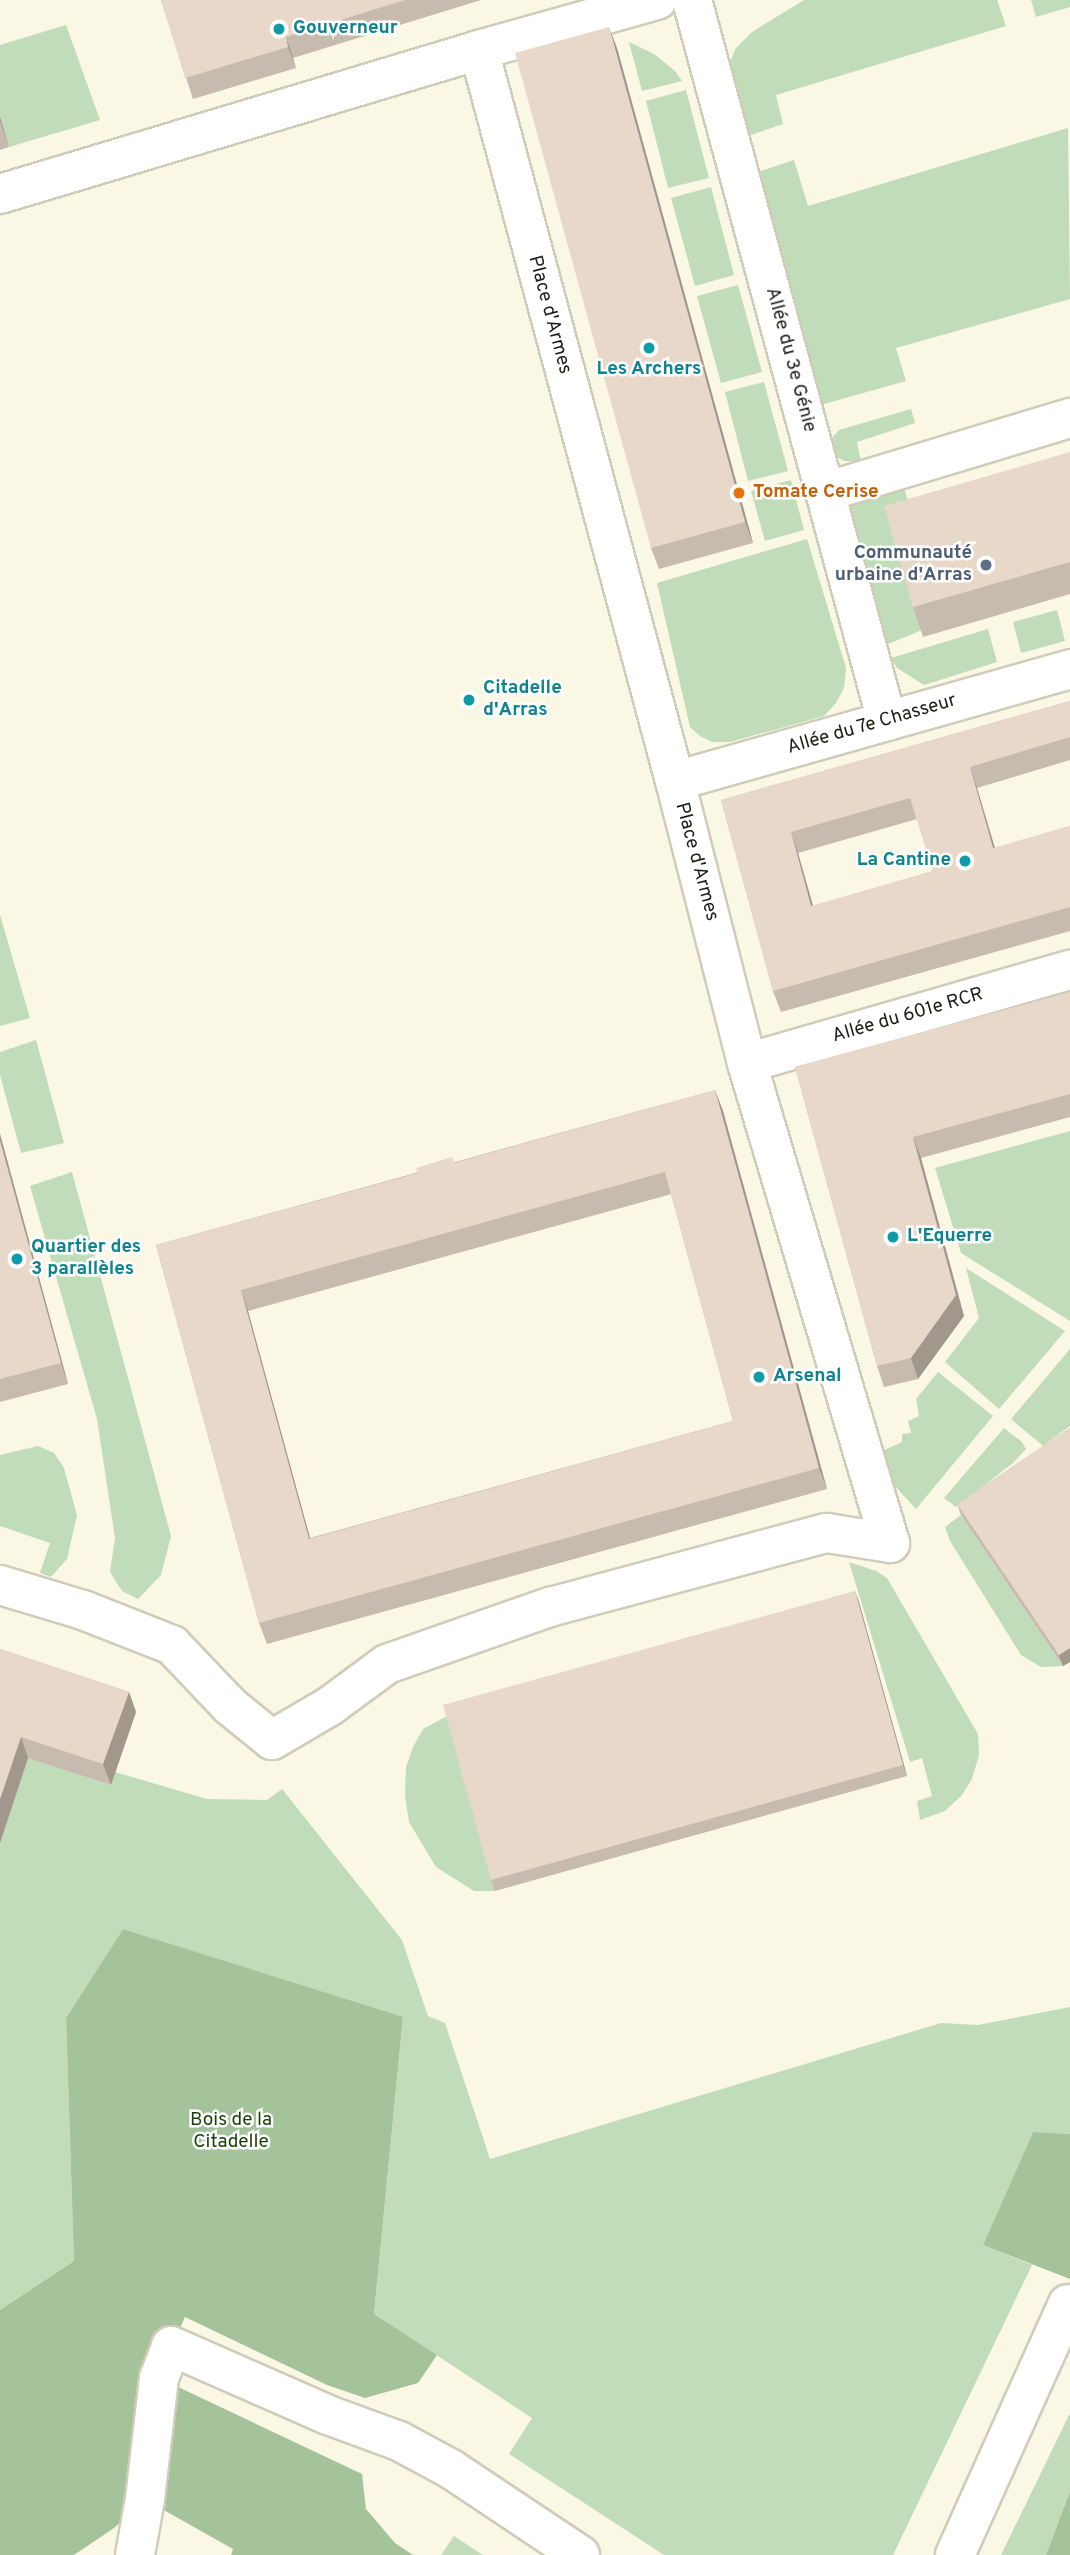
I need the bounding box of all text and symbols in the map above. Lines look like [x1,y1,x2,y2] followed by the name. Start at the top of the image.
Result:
[293,18,398,40] place label: Gouverneur
[271,21,287,37] marker: Gouverneur
[522,253,576,377] street label: Place d'Armes
[760,285,820,435] street label: Allée du 3e Génie
[641,340,657,356] marker: Les Archers
[596,359,702,381] place label: Les Archers
[753,482,879,504] place label: Tomate Cerise
[731,485,747,501] marker: Tomate Cerise
[835,543,972,587] place label: Communauté urbaine d'Arras
[978,557,994,573] marker: Communauté urbaine d'Arras
[483,678,562,722] place label: Citadelle d'Arras
[784,690,960,760] street label: Allée du 7e Chasseur
[461,692,477,708] marker: Citadelle d'Arras
[669,800,723,924] street label: Place d'Armes
[857,850,951,872] place label: La Cantine
[957,853,973,869] marker: La Cantine
[830,984,986,1048] street label: Allée du 601e RCR
[907,1226,992,1248] place label: L'Equerre
[885,1229,901,1245] marker: L'Equerre
[31,1237,141,1281] place label: Quartier des 3 parallèles
[9,1251,25,1267] marker: Quartier des 3 parallèles
[773,1366,842,1388] place label: Arsenal
[751,1369,767,1385] marker: Arsenal
[190,2110,272,2154] park label: Bois de la Citadelle

